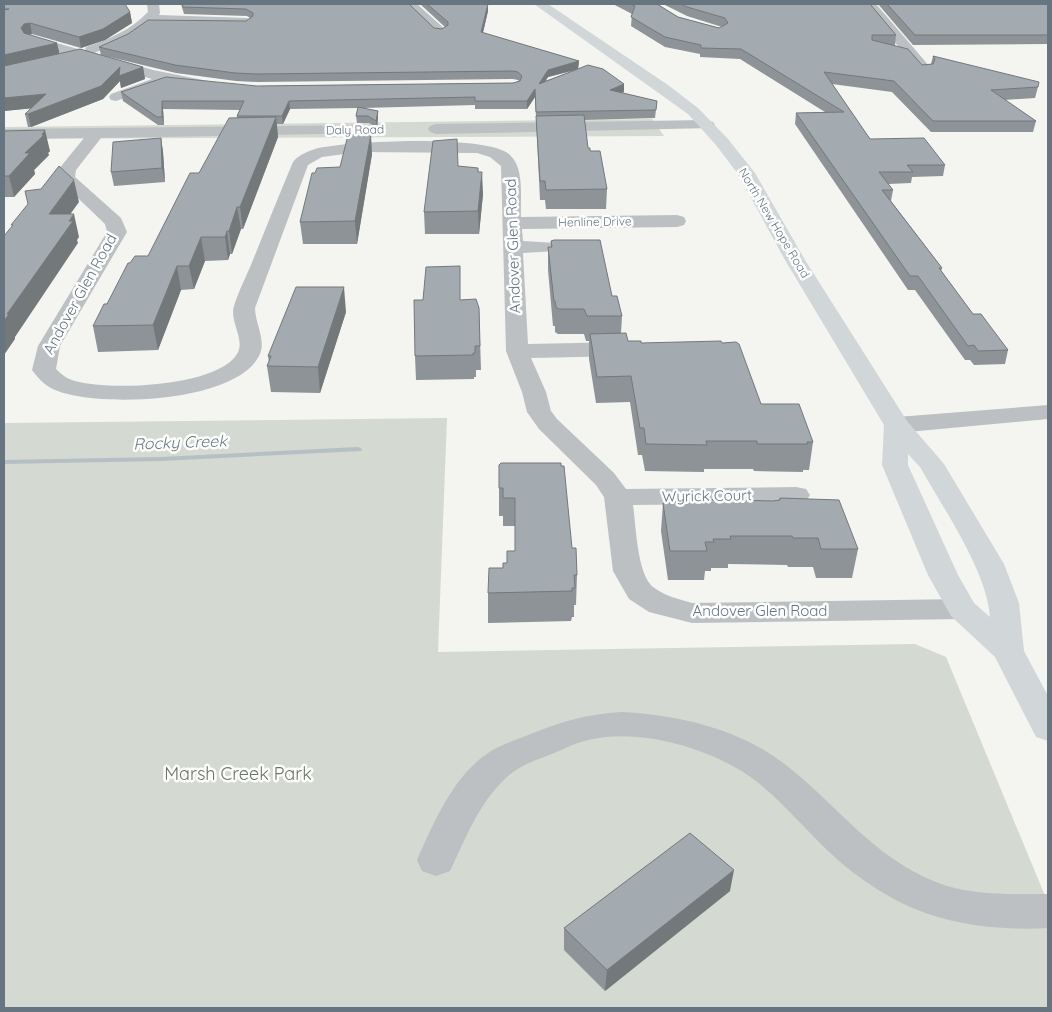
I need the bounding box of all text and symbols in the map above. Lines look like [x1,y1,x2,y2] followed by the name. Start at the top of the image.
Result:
[326,121,384,138] street label: Daly Road
[736,165,813,280] street label: North New Hope Road
[501,178,524,314] street label: Andover Glen Road
[558,213,632,230] street label: Henline Drive
[39,230,121,357] street label: Andover Glen Road
[133,430,229,454] water label: Rocky Creek
[662,485,752,506] street label: Wyrick Court
[693,601,827,620] street label: Andover Glen Road
[164,762,312,785] park label: Marsh Creek Park

